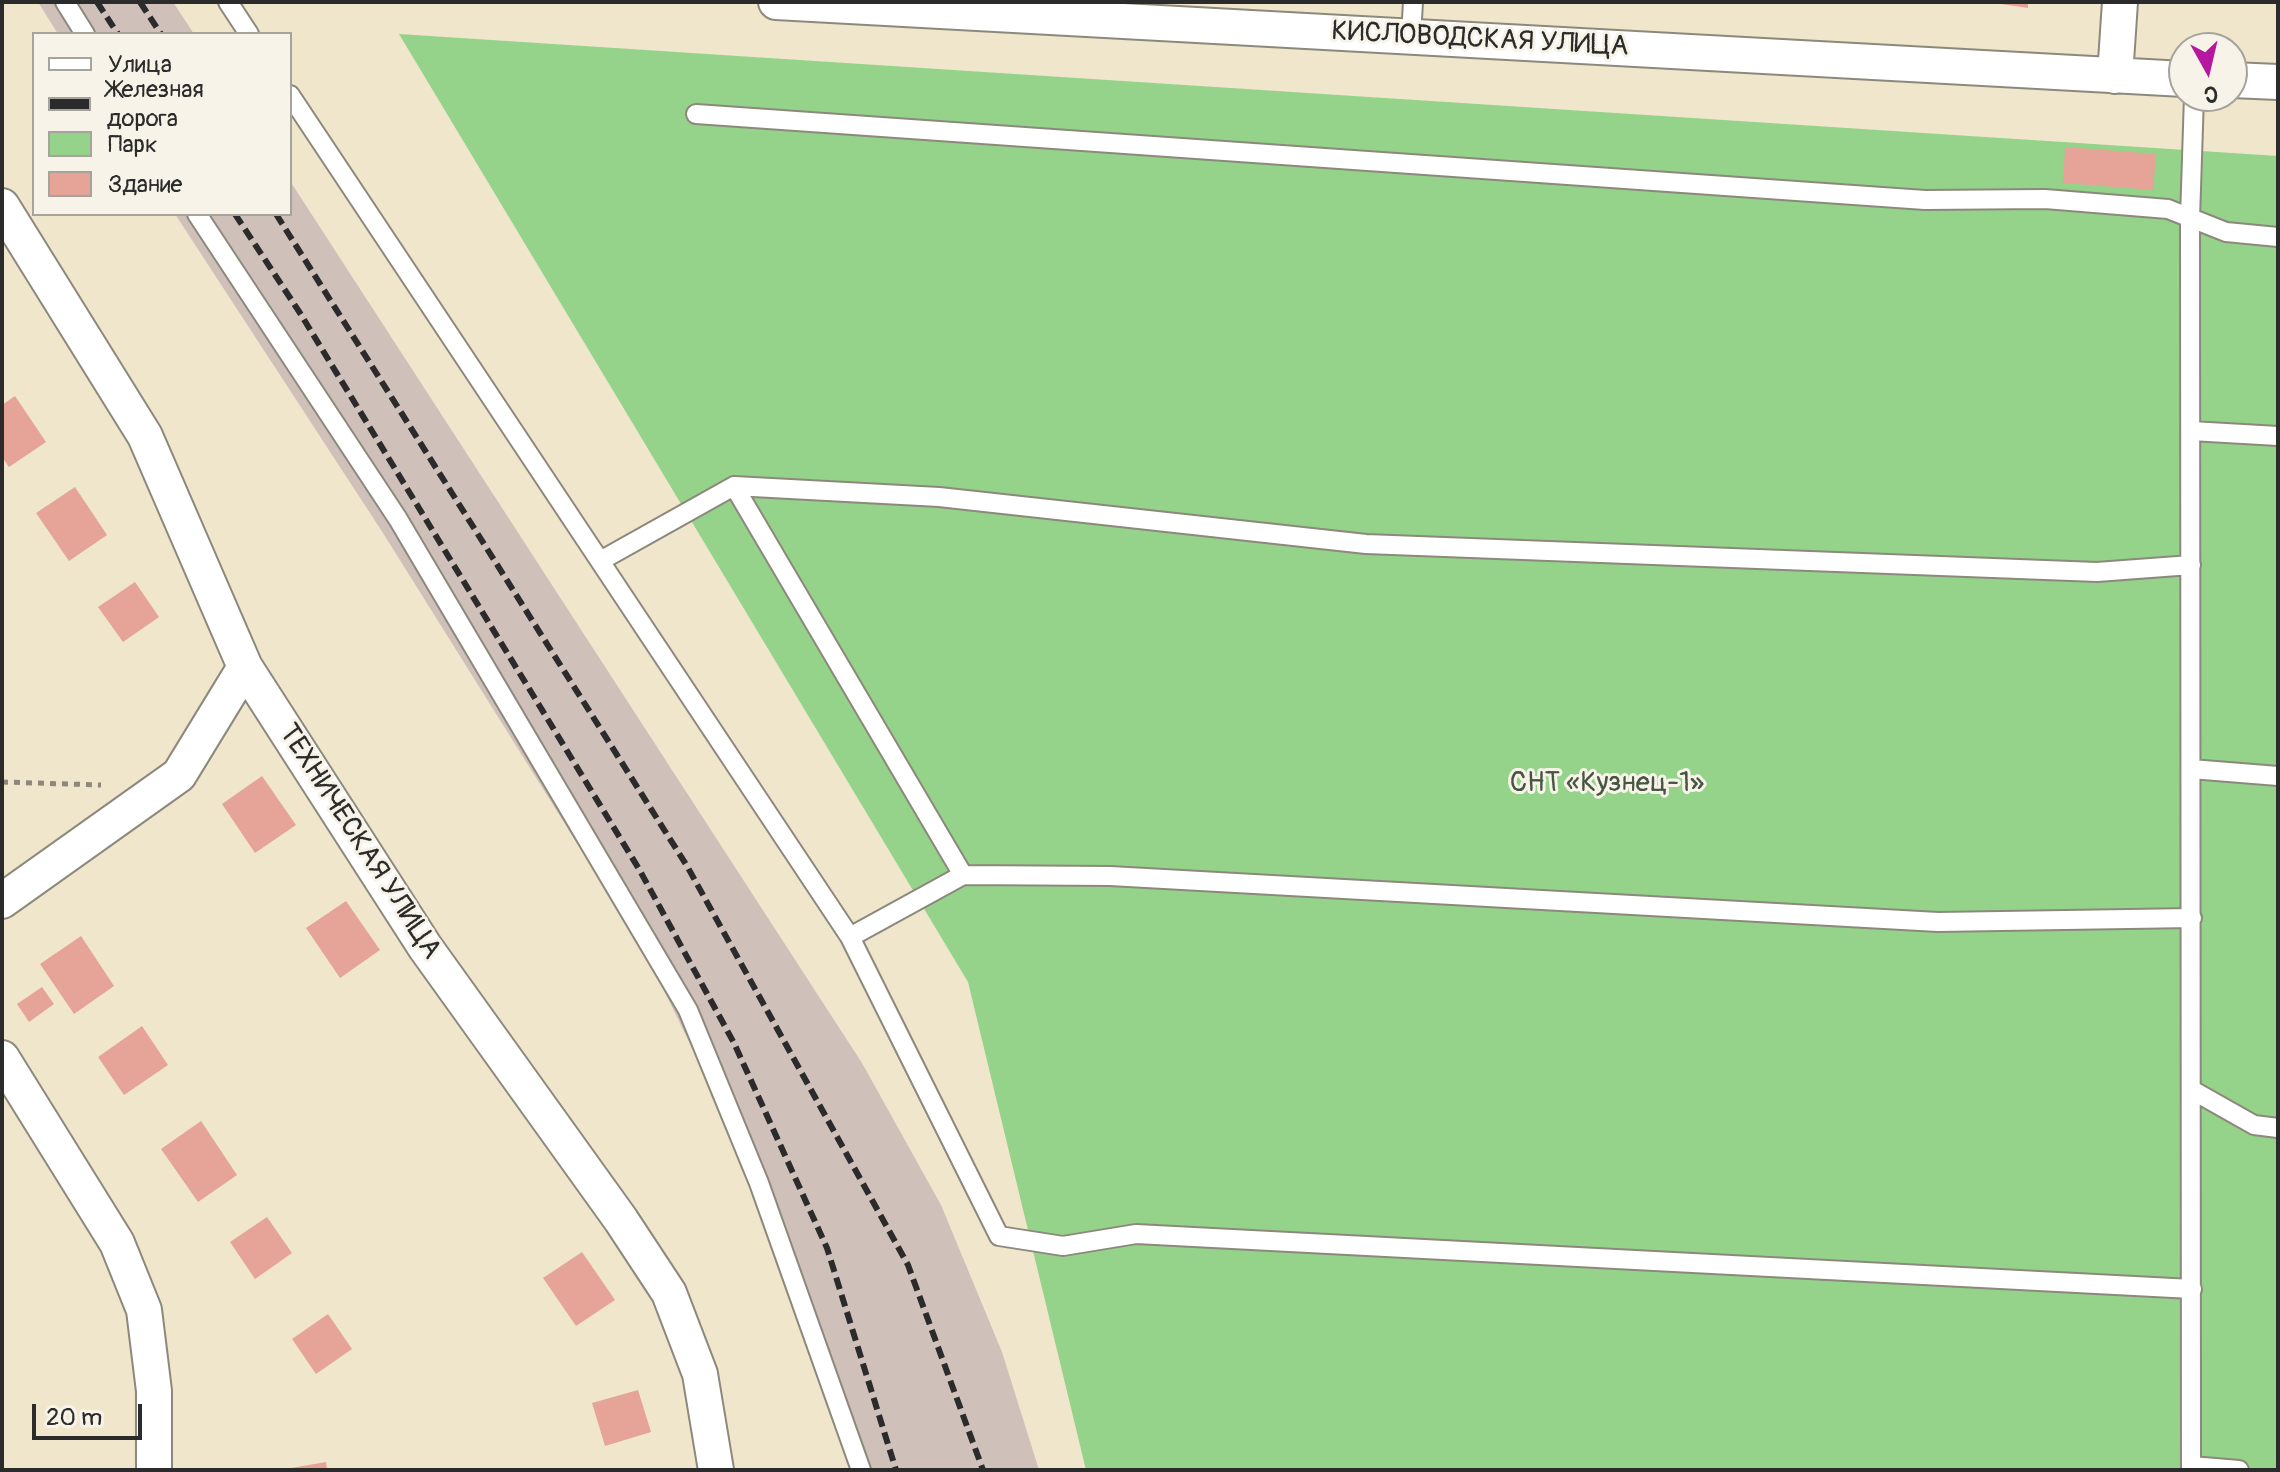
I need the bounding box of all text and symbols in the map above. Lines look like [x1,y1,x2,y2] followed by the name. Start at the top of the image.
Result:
[1331,15,1629,65] street label: КИСЛОВОДСКАЯ УЛИЦА
[32,32,292,216] legend
[2168,32,2248,112] north arrow
[108,50,172,79] text: Улица
[107,75,204,133] text: Железная дорога
[2202,79,2220,109] text: С
[108,130,157,159] text: Парк
[108,170,182,199] text: Здание
[270,718,448,966] street label: ТЕХНИЧЕСКАЯ УЛИЦА
[1510,767,1704,801] park label: СНТ «Кузнец-1»
[36,1388,146,1438] scale bar
[46,1403,102,1432] text: 20 m

